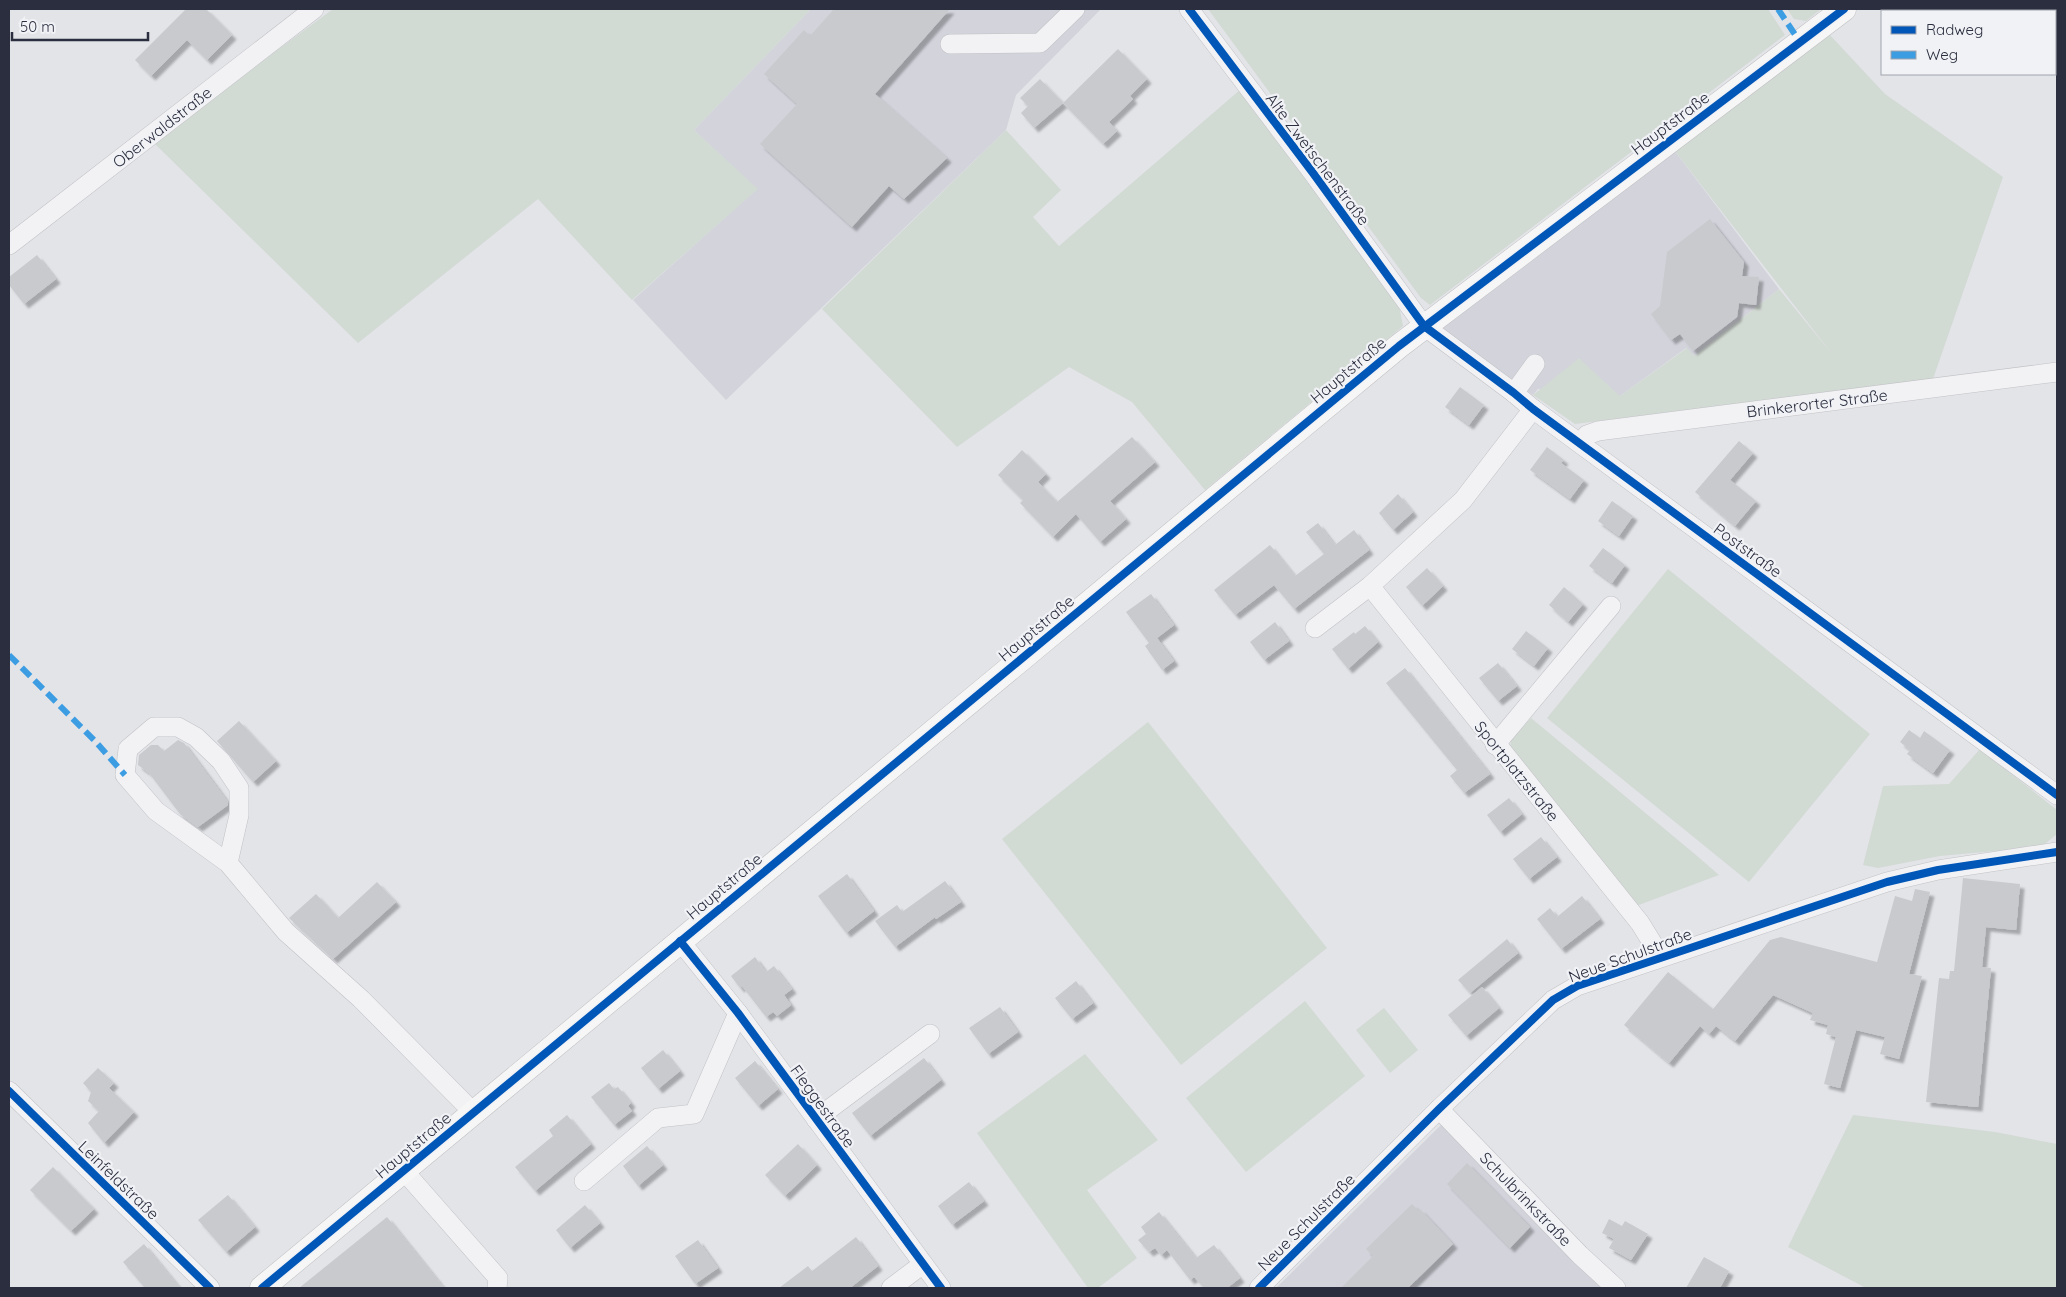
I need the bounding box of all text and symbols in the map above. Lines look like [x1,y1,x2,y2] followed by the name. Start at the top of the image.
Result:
[12,10,149,42] scale bar
[1881,10,2056,75] legend
[20,17,55,36] text: 50 m
[1926,20,1983,39] text: Radweg
[1926,45,1958,64] text: Weg
[108,82,216,172] street label: Oberwaldstraße
[1627,87,1713,159] street label: Hauptstraße
[1262,89,1374,229] street label: Alte Zwetschenstraße
[1306,332,1390,408] street label: Hauptstraße
[1745,384,1889,422] street label: Brinkerorter Straße
[1710,519,1786,581] street label: Poststraße
[994,590,1078,666] street label: Hauptstraße
[1470,717,1564,825] street label: Sportplatzstraße
[682,848,766,924] street label: Hauptstraße
[1566,923,1694,987] street label: Neue Schulstraße
[786,1061,860,1151] street label: Fleggestraße
[371,1107,455,1183] street label: Hauptstraße
[74,1136,164,1224] street label: Leinfeldstraße
[1476,1148,1576,1250] street label: Schulbrinkstraße
[1253,1169,1359,1275] street label: Neue Schulstraße

